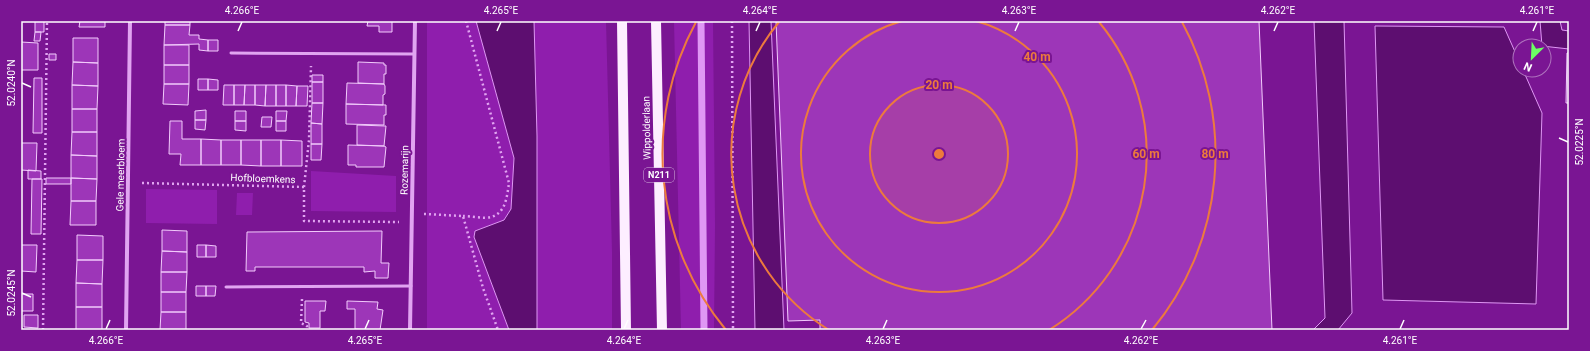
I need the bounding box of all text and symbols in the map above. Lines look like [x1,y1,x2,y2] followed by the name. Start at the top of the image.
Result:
[225,5,260,16] text: 4.266°E
[484,5,519,16] text: 4.265°E
[743,5,778,16] text: 4.264°E
[1002,5,1037,16] text: 4.263°E
[1261,5,1296,16] text: 4.262°E
[1520,5,1555,16] text: 4.261°E
[1512,38,1552,78] north arrow
[1023,50,1051,64] text: 40 m
[6,59,17,107] text: 52.0240°N
[1522,59,1534,74] text: N
[925,78,953,92] text: 20 m
[640,96,653,160] street label: Wippolderlaan
[1574,118,1585,166] text: 52.0225°N
[114,138,127,212] street label: Gele meerbloem
[399,145,410,195] street label: Rozemarijn
[932,147,946,161] centre of rings
[1132,147,1160,161] text: 60 m
[1201,147,1229,161] text: 80 m
[644,168,674,182] road number: N211
[230,172,296,185] street label: Hofbloemkens
[6,269,17,317] text: 52.0245°N
[89,335,124,346] text: 4.266°E
[348,335,383,346] text: 4.265°E
[607,335,642,346] text: 4.264°E
[866,335,901,346] text: 4.263°E
[1124,335,1159,346] text: 4.262°E
[1383,335,1418,346] text: 4.261°E

